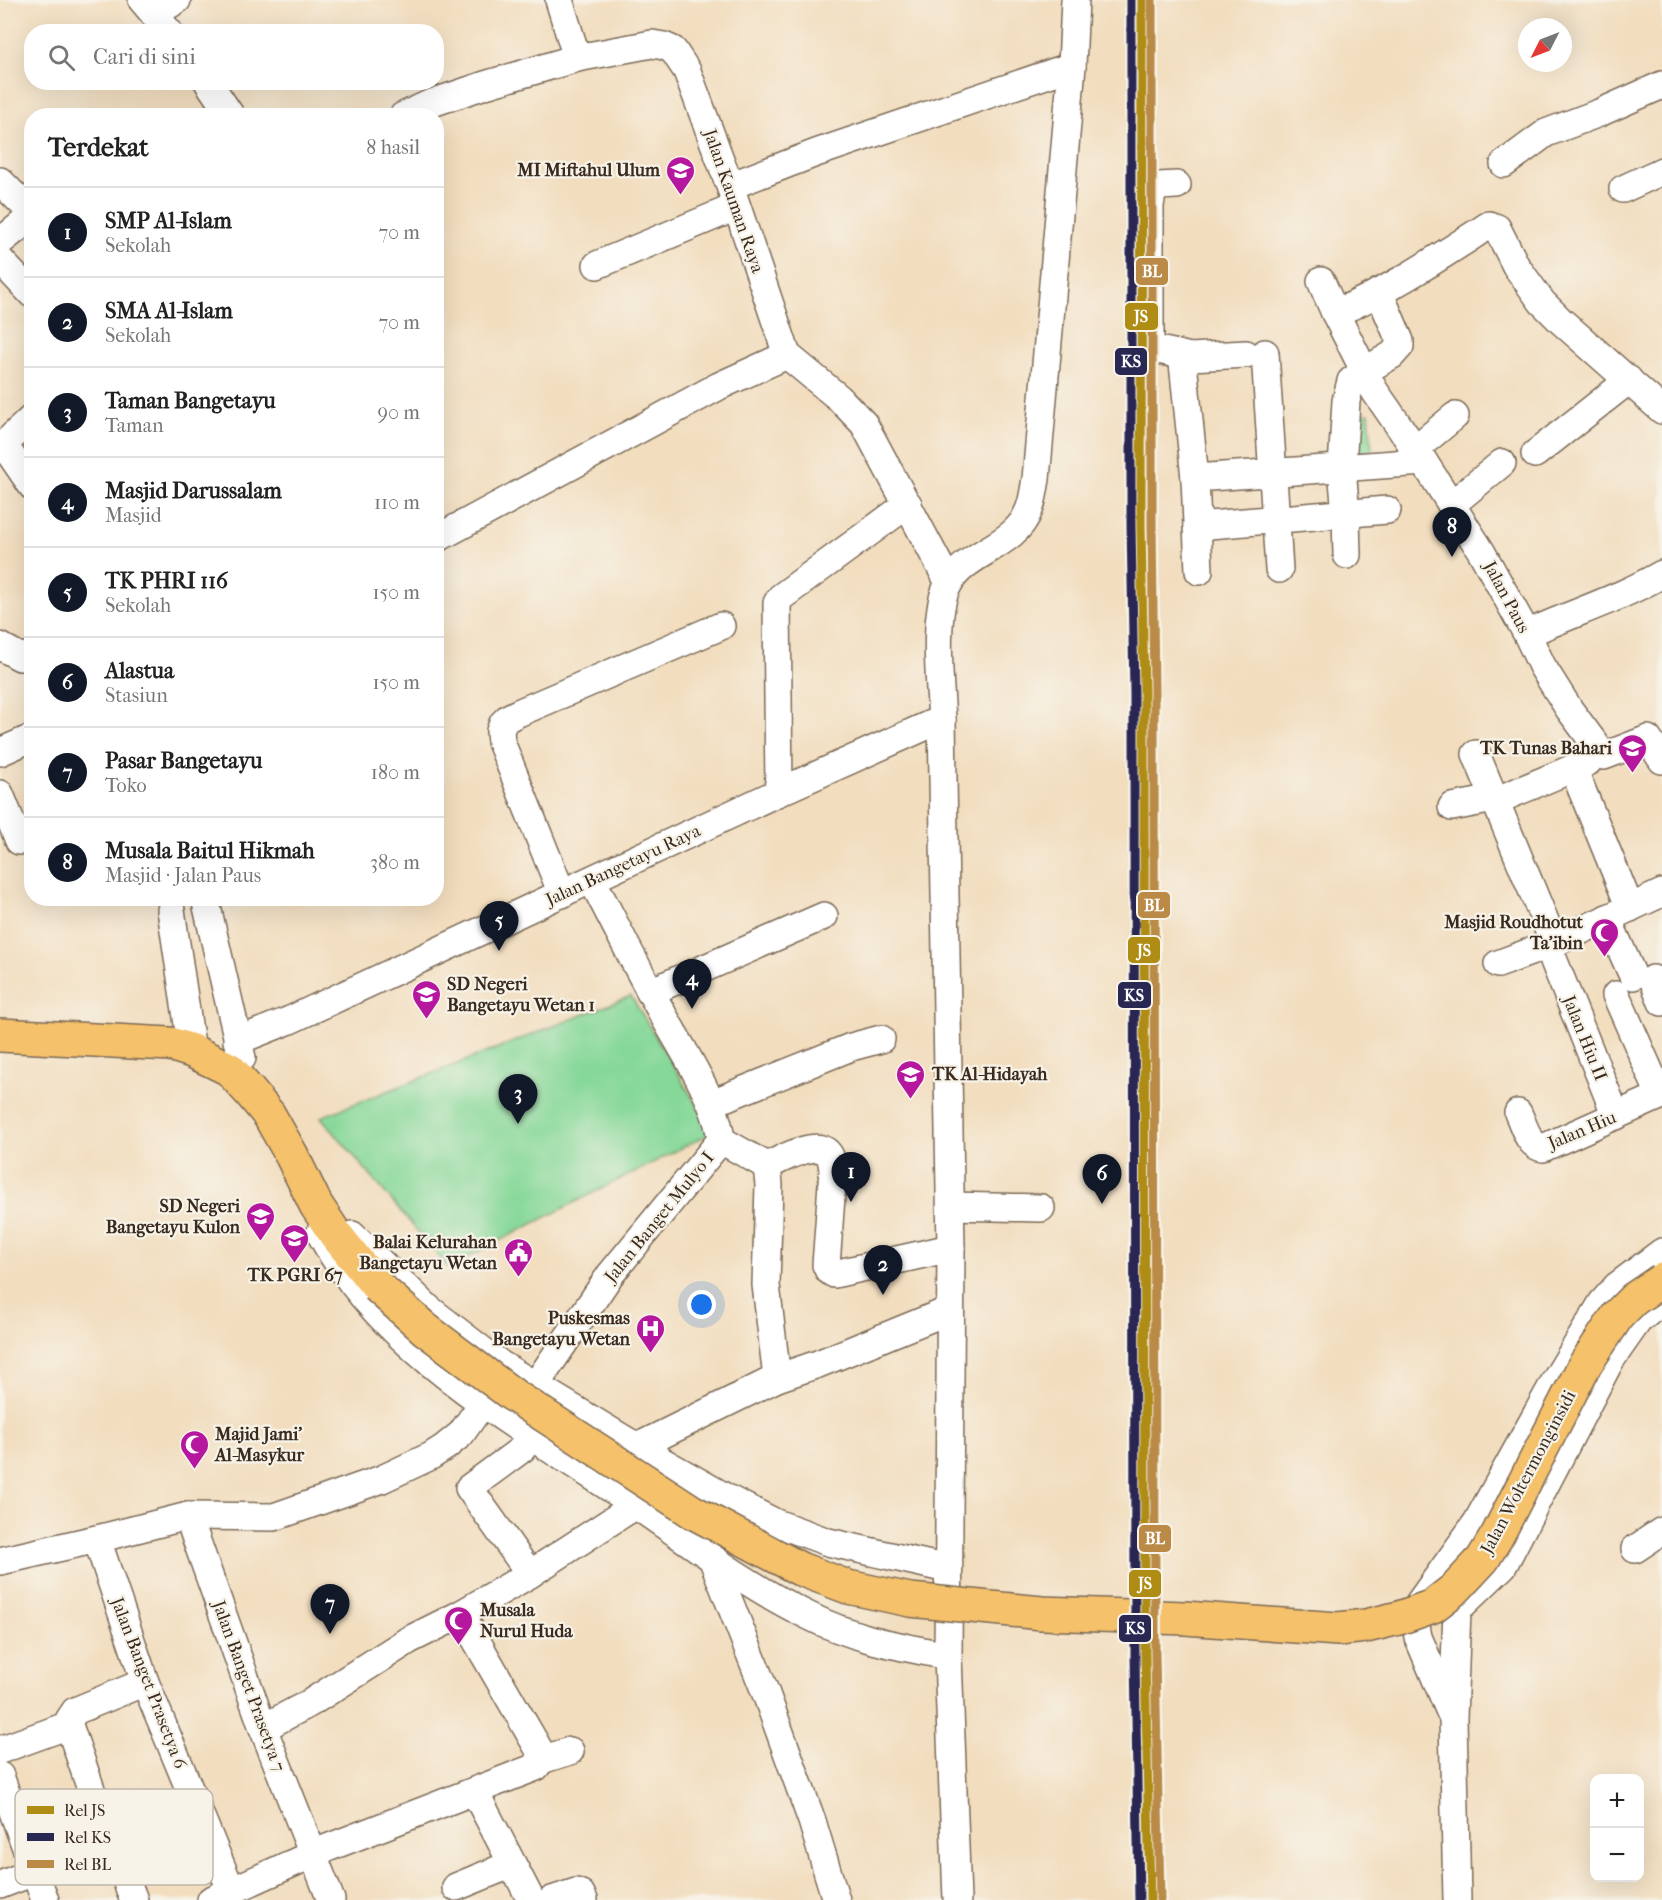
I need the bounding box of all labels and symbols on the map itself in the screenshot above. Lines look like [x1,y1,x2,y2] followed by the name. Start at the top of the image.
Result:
[1518,18,1572,72] north arrow
[698,125,768,276] street label: Jalan Kauman Raya
[665,154,697,196] school or university icon: MI Miftahul Ulum
[516,160,661,181] place label: MI Miftahul Ulum
[1135,257,1169,286] line badge: BL
[1142,262,1162,281] text: BL
[1124,302,1159,331] line badge: JS
[1132,307,1148,327] text: JS
[1114,347,1148,376] line badge: KS
[1121,352,1141,371] text: KS
[1432,508,1472,557] pin: 8
[1478,556,1534,637] street label: Jalan Paus
[1617,732,1649,774] school or university icon: TK Tunas Bahari
[1479,738,1613,759] place label: TK Tunas Bahari
[541,820,705,911] street label: Jalan Bangetayu Raya
[1137,891,1171,919] line badge: BL
[1144,896,1164,915] text: BL
[480,902,518,951] pin: 5
[1443,912,1584,954] place label: Masjid Roudhotut Ta'ibin
[1588,916,1620,958] mosque icon: Masjid Roudhotut Ta'ibin
[1127,936,1161,964] line badge: JS
[1135,941,1151,961] text: JS
[672,960,712,1009] pin: 4
[447,974,595,1016] place label: SD Negeri Bangetayu Wetan 1
[410,978,442,1020] school or university icon: SD Negeri Bangetayu Wetan 1
[1117,981,1152,1009] line badge: KS
[1124,986,1144,1005] text: KS
[1557,991,1611,1084] street label: Jalan Hiu II
[895,1058,927,1100] school or university icon: TK Al-Hidayah
[931,1064,1048,1085] place label: TK Al-Hidayah
[498,1074,538,1124] pin: 3
[1543,1107,1619,1155] street label: Jalan Hiu
[599,1148,718,1288] street label: Jalan Banget Mulyo I
[832,1152,870,1202] pin: 1
[1082,1154,1122,1204] pin: 6
[106,1196,241,1238] place label: SD Negeri Bangetayu Kulon
[245,1200,277,1242] school or university icon: SD Negeri Bangetayu Kulon
[279,1222,311,1264] school or university icon: TK PGRI 67
[359,1232,498,1274] place label: Balai Kelurahan Bangetayu Wetan
[502,1236,534,1278] public building icon: Balai Kelurahan Bangetayu Wetan
[864,1246,902,1295] pin: 2
[247,1265,343,1286] place label: TK PGRI 67
[687,1290,716,1319] your location
[492,1308,631,1350] place label: Puskesmas Bangetayu Wetan
[635,1312,667,1354] hospital icon: Puskesmas Bangetayu Wetan
[1475,1386,1581,1559] street label: Jalan Woltermonginsidi
[214,1424,305,1466] place label: Majid Jami' Al-Masykur
[178,1428,210,1470] mosque icon: Majid Jami' Al-Masykur
[1138,1524,1172,1553] line badge: BL
[1145,1529,1165,1548] text: BL
[1128,1569,1162,1598] line badge: JS
[1136,1574,1152,1594] text: JS
[310,1584,350,1634] pin: 7
[105,1593,191,1772] street label: Jalan Banget Prasetya 6
[207,1596,289,1775] street label: Jalan Banget Prasetya 7
[479,1600,573,1642] place label: Musala Nurul Huda
[443,1604,475,1646] mosque icon: Musala Nurul Huda
[1118,1614,1152,1643] line badge: KS
[1125,1619,1145,1638] text: KS
[15,1789,213,1885] legend
[64,1801,105,1820] text: Rel JS
[64,1828,111,1847] text: Rel KS
[64,1855,111,1874] text: Rel BL

